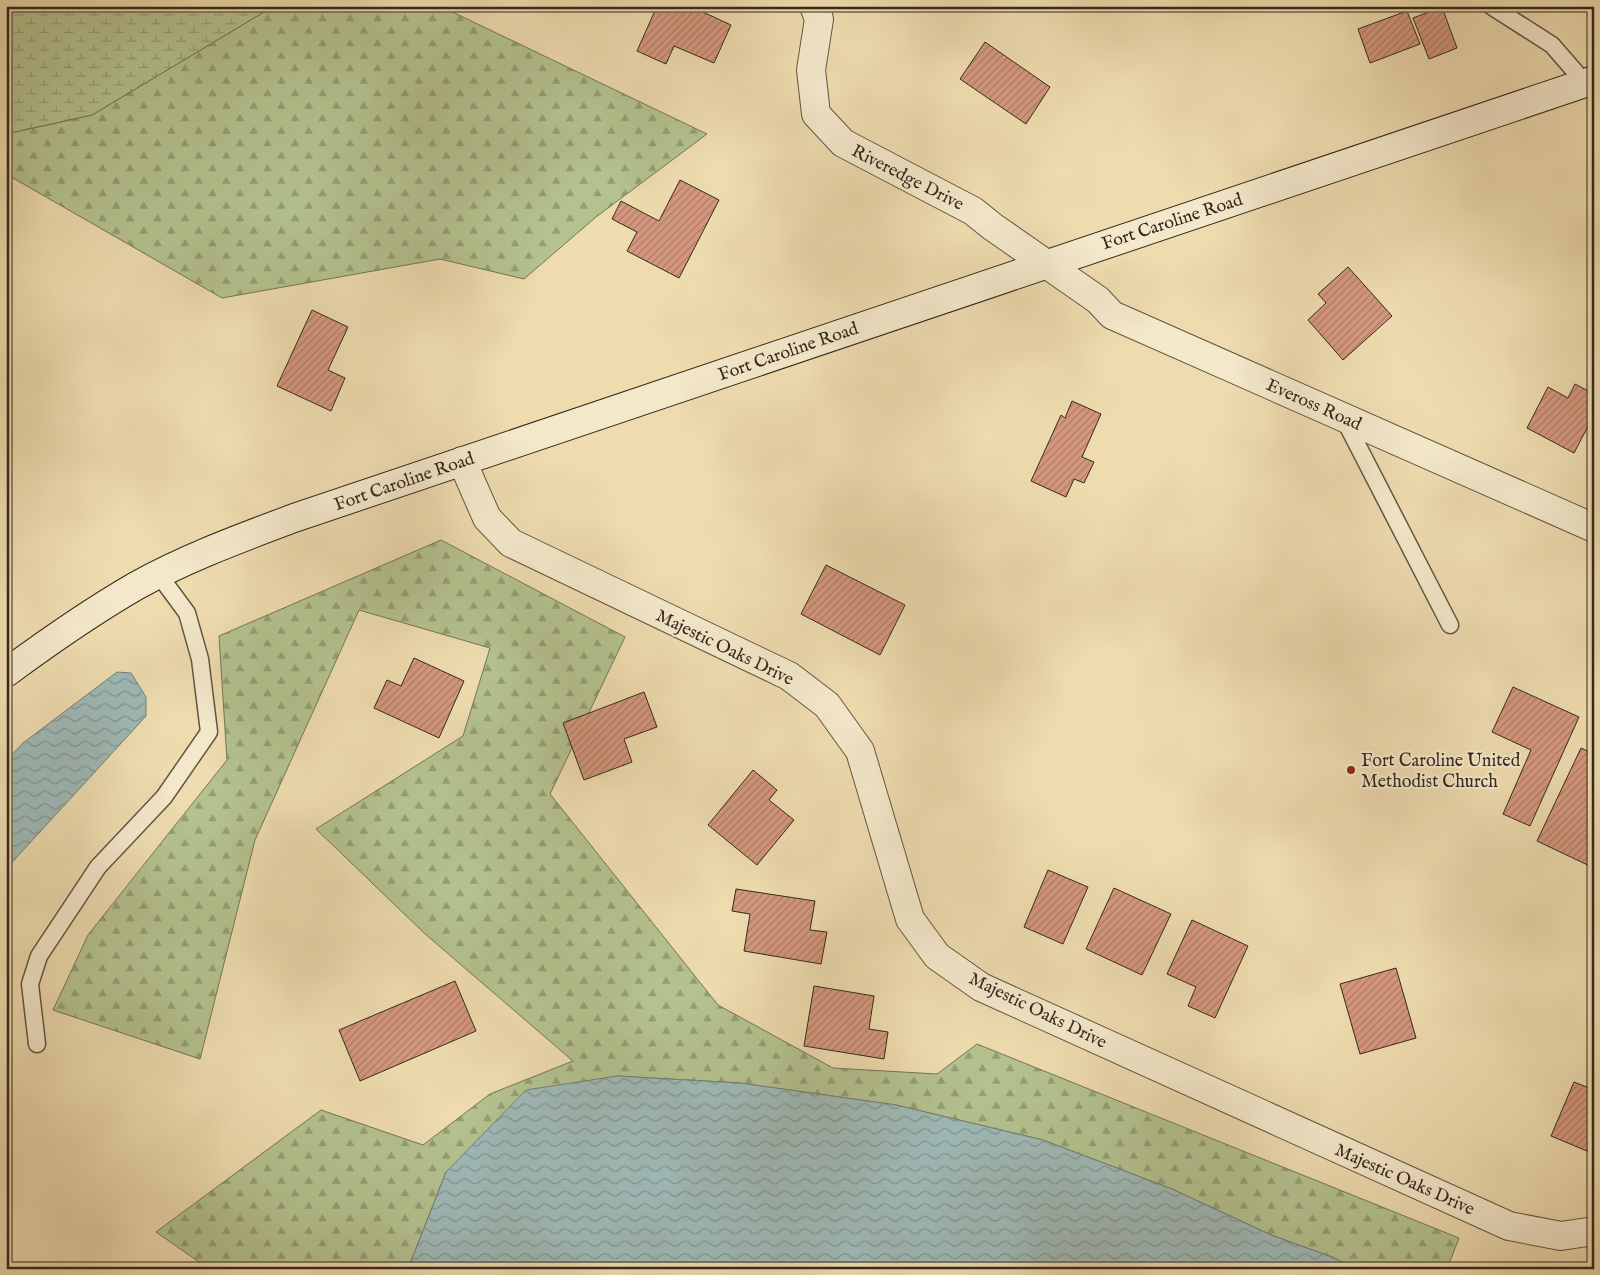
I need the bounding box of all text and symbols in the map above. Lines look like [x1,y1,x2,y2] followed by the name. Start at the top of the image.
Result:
[847,140,967,216] street label: Riveredge Drive
[1099,189,1246,256] street label: Fort Caroline Road
[715,318,862,387] street label: Fort Caroline Road
[1262,374,1365,437] street label: Eveross Road
[331,448,478,517] street label: Fort Caroline Road
[652,605,797,692] street label: Majestic Oaks Drive
[1361,750,1521,794] place label: Fort Caroline United Methodist Church
[1345,764,1357,776] marker: Fort Caroline United Methodist Church
[965,968,1110,1055] street label: Majestic Oaks Drive
[1331,1139,1478,1222] street label: Majestic Oaks Drive

